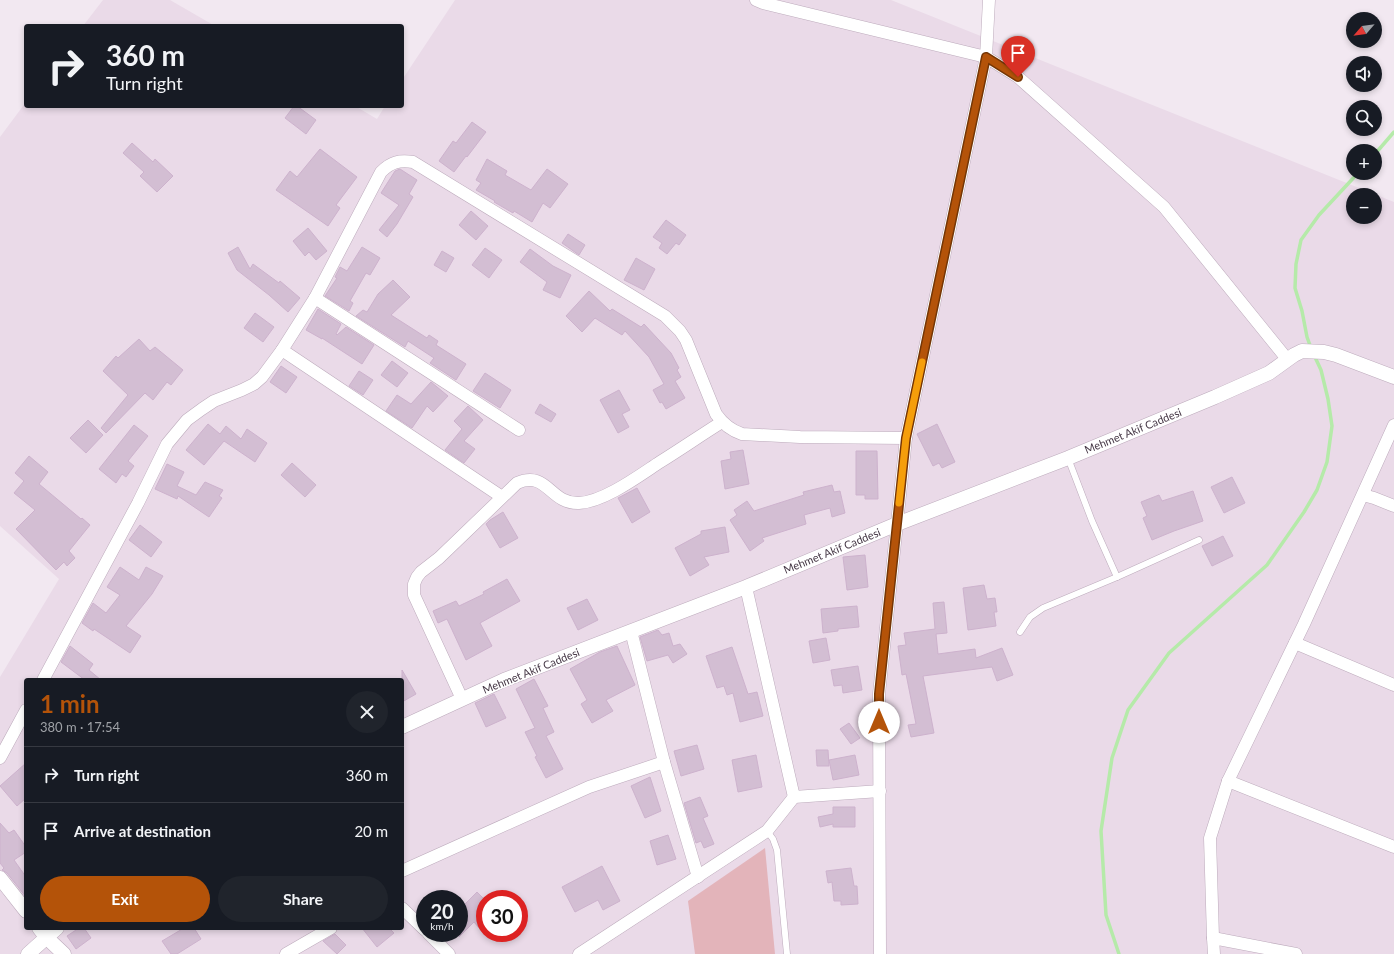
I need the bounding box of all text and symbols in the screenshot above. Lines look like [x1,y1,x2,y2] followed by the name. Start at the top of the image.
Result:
[1346,12,1382,48] north arrow
[1346,12,1382,224] map controls
[1001,36,1035,77] pin
[106,38,185,72] text: 360 m
[40,40,92,92] icon: right
[1007,42,1029,64] icon: arrive
[1346,56,1382,92] button: sound
[106,72,183,94] text: Turn right
[1346,100,1382,136] button: search
[1346,144,1382,180] button: +
[1346,188,1382,224] button: −
[1082,405,1184,456] street label: Mehmet Akif Caddesi
[781,525,883,576] street label: Mehmet Akif Caddesi
[480,645,582,696] street label: Mehmet Akif Caddesi
[40,689,100,718] text: 1 min
[346,691,388,733] button: close
[858,701,900,743] position arrow
[40,719,120,735] text: 380 m · 17:54
[40,764,62,786] icon: right
[74,766,139,784] text: Turn right
[346,766,388,784] text: 360 m
[40,820,62,842] icon: arrive
[74,822,211,840] text: Arrive at destination
[354,822,388,840] text: 20 m
[40,876,210,922] button: Exit
[218,876,388,922] button: Share
[476,890,528,942] speed limit sign: 30
[430,899,454,923] text: 20
[430,920,454,932] text: km/h

